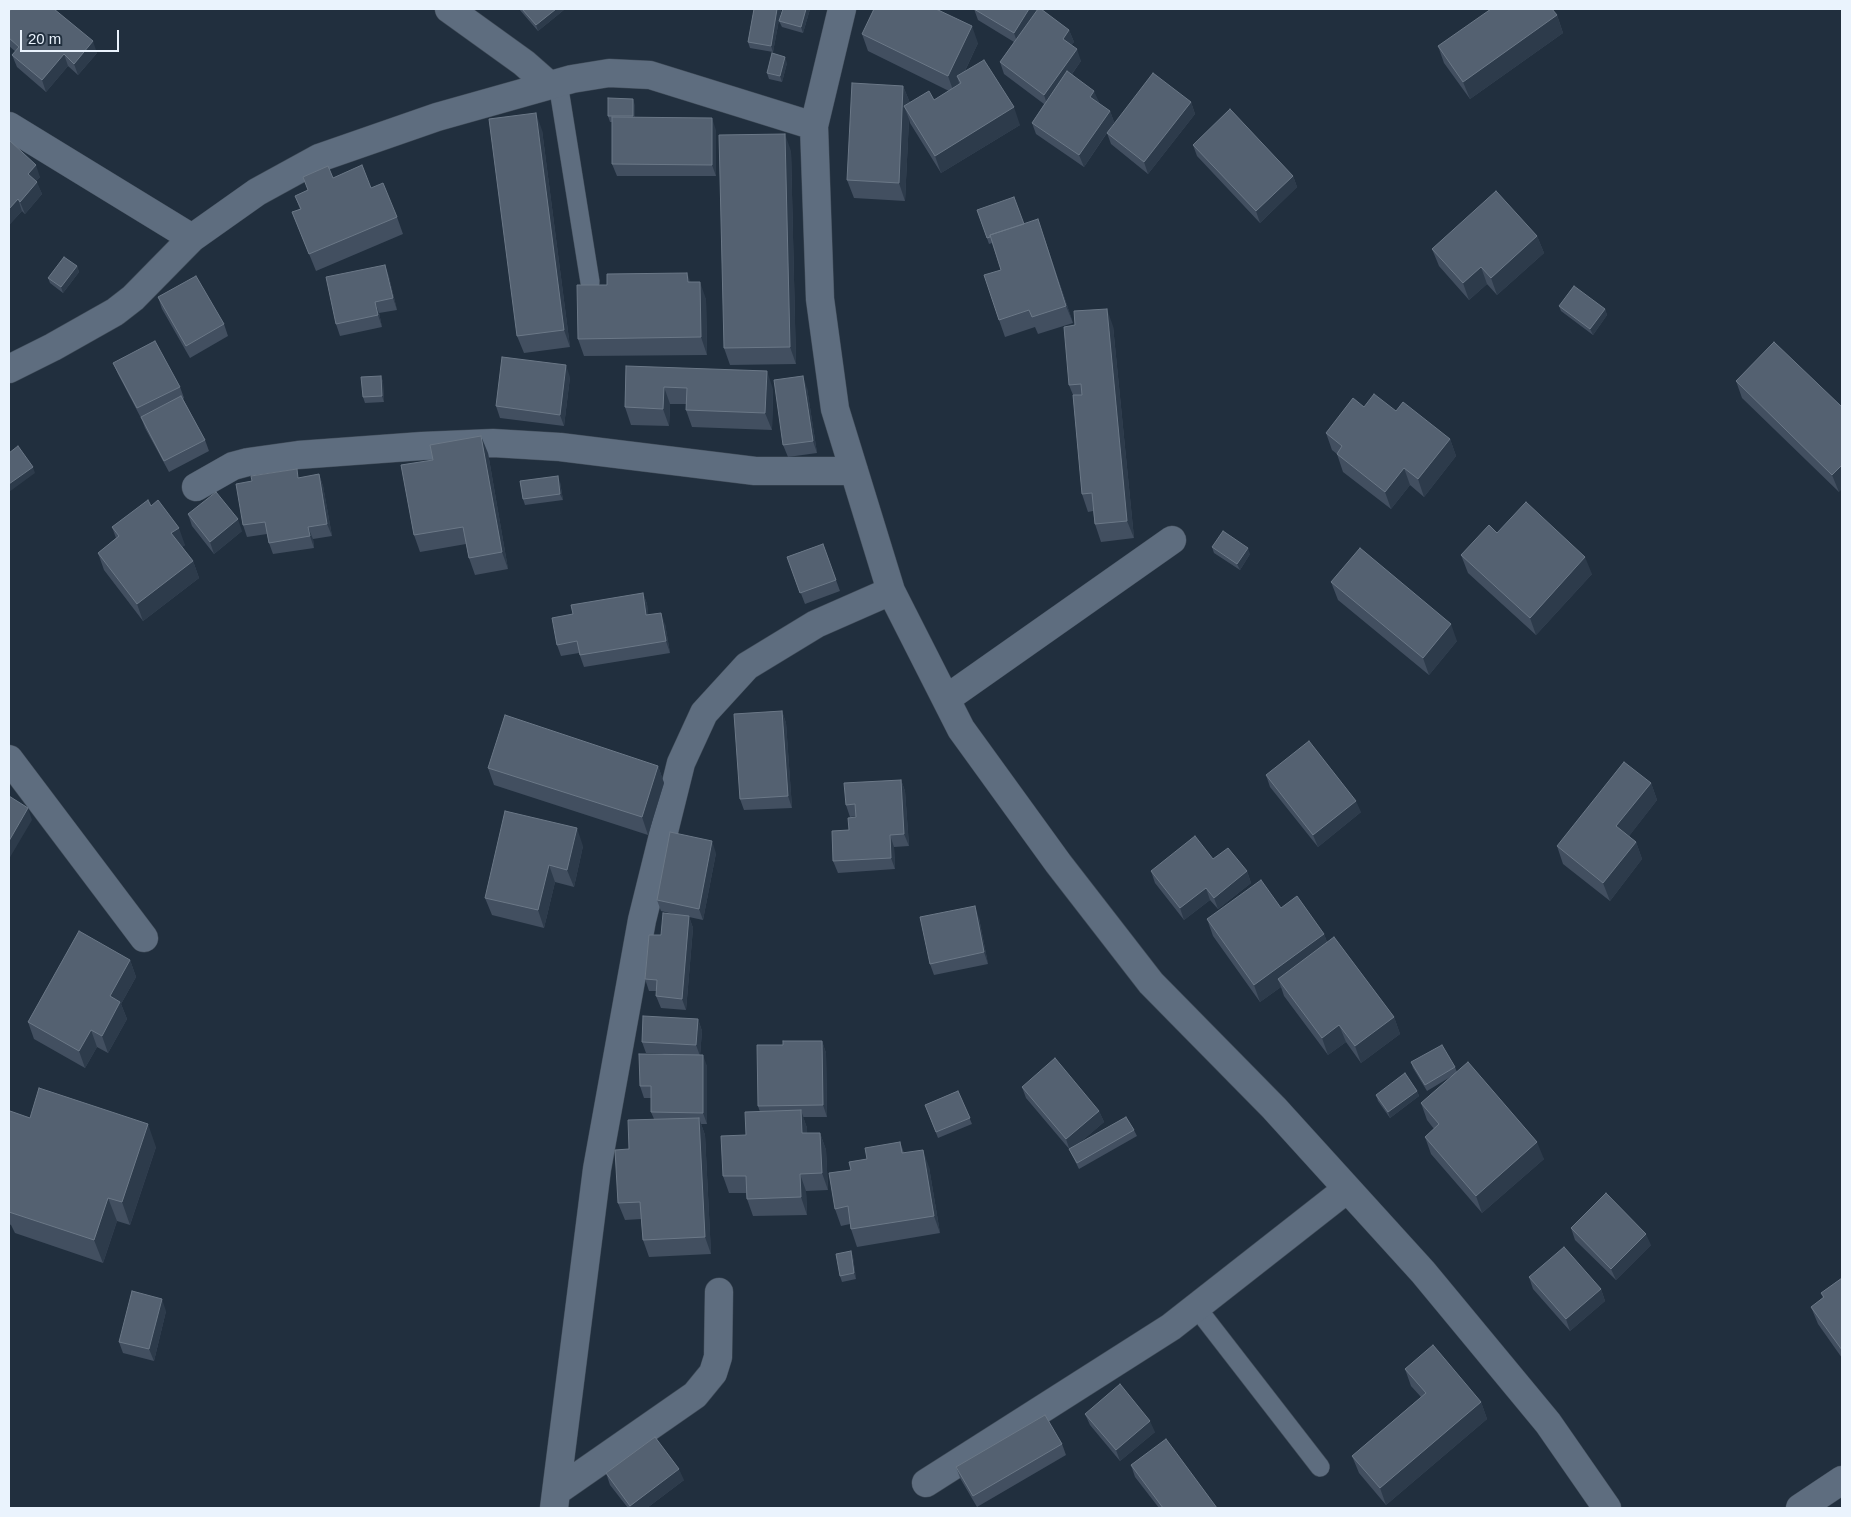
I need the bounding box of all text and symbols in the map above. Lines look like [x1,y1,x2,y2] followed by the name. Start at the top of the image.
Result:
[22,20,121,52] scale bar
[28,30,61,47] text: 20 m

